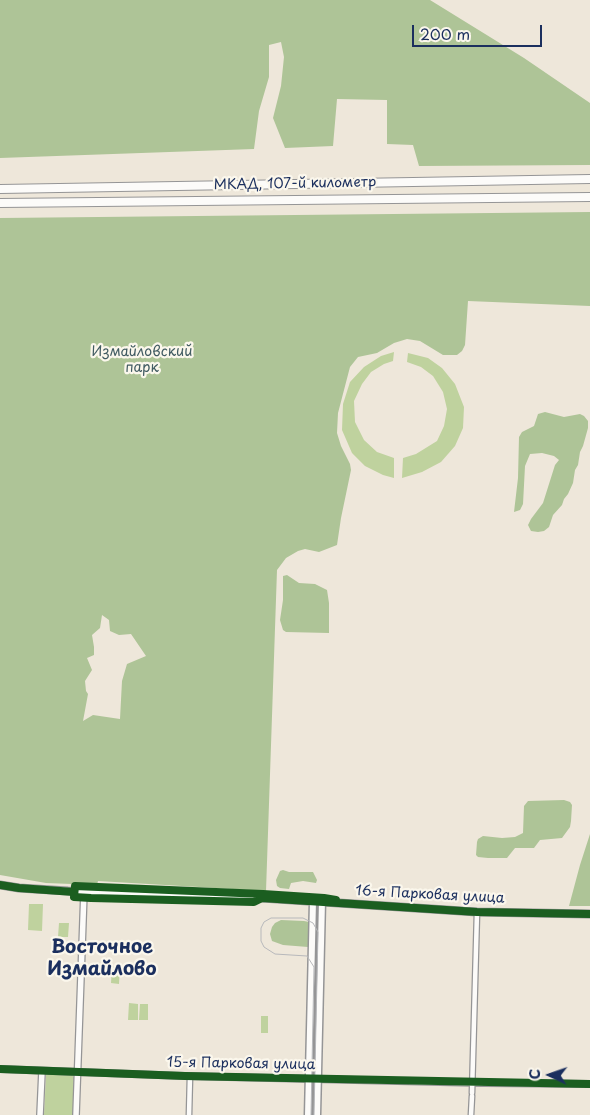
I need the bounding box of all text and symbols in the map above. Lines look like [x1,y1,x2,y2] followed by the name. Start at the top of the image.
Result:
[415,15,545,47] scale bar
[420,22,470,45] text: 200 m
[214,174,376,194] street label: МКАД, 107-й километр
[92,344,192,377] park label: Измайловский парк
[355,883,505,907] street label: 16-я Парковая улица
[47,937,157,981] district label: Восточное Измайлово
[525,1050,575,1100] north arrow
[167,1054,315,1074] street label: 15-я Парковая улица
[524,1068,545,1080] text: С

